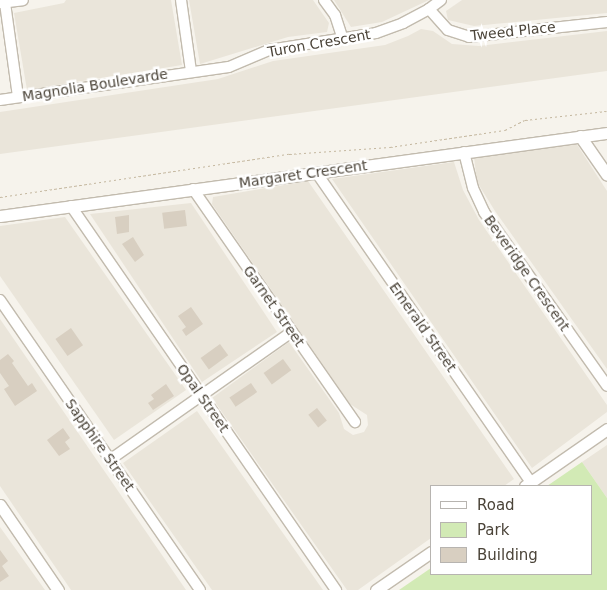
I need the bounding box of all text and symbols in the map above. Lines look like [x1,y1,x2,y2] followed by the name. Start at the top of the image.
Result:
[470,18,556,44] street label: Tweed Place
[266,26,372,60] street label: Turon Crescent
[21,65,169,105] street label: Magnolia Boulevarde
[238,157,368,191] street label: Margaret Crescent
[481,212,573,334] street label: Beveridge Crescent
[240,262,308,350] street label: Garnet Street
[386,279,460,375] street label: Emerald Street
[173,361,233,435] street label: Opal Street
[62,396,138,494] street label: Sapphire Street
[430,485,592,575] legend
[477,496,515,514] text: Road
[477,521,509,539] text: Park
[477,546,538,564] text: Building

